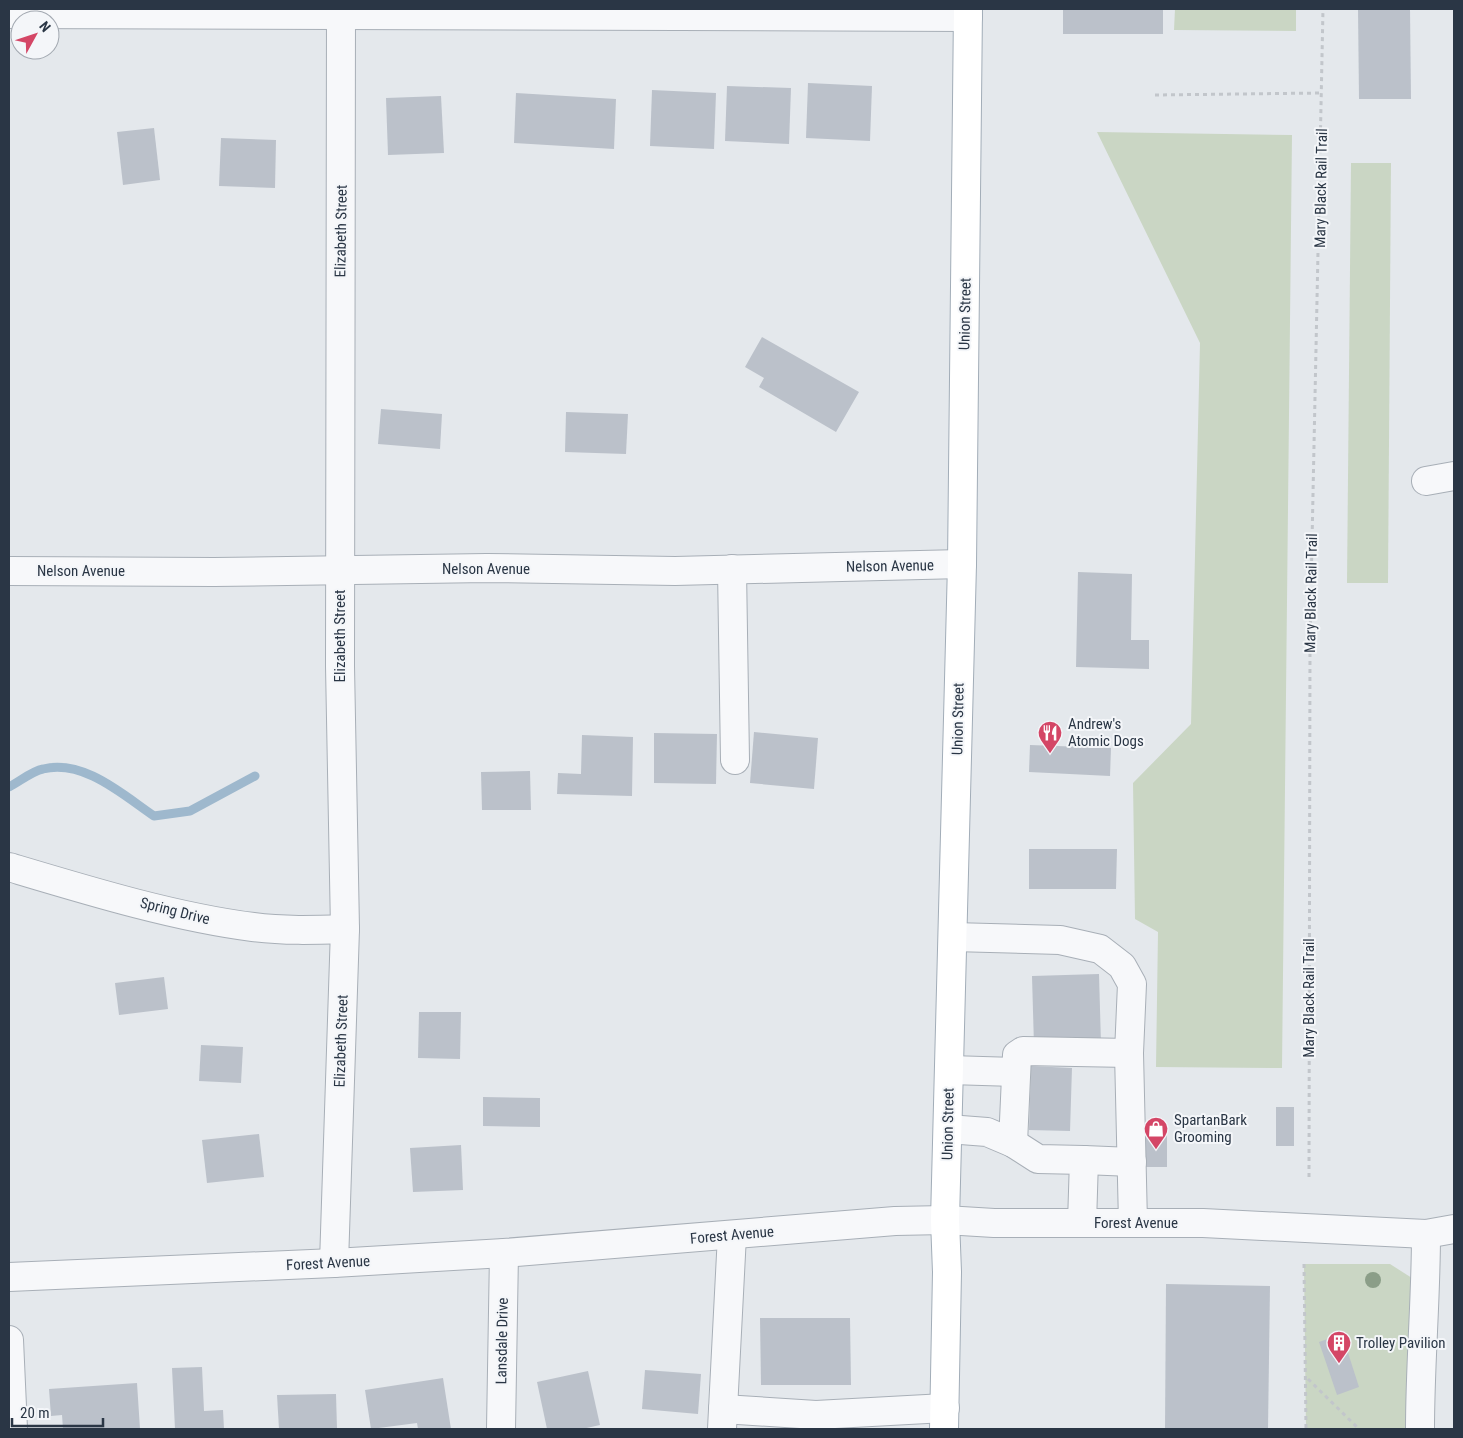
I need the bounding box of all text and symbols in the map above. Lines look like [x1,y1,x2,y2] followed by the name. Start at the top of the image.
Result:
[10,10,60,60] north arrow
[36,18,54,35] text: N
[1311,128,1331,248] street label: Mary Black Rail Trail
[331,184,351,278] street label: Elizabeth Street
[955,278,975,350] street label: Union Street
[1301,533,1321,653] street label: Mary Black Rail Trail
[846,556,934,576] street label: Nelson Avenue
[442,560,530,578] street label: Nelson Avenue
[37,562,125,580] street label: Nelson Avenue
[331,590,349,682] street label: Elizabeth Street
[948,683,968,755] street label: Union Street
[1068,715,1144,750] place label: Andrew's Atomic Dogs
[1037,720,1063,754] restaurant icon: Andrew's Atomic Dogs
[138,894,212,928] street label: Spring Drive
[1300,938,1318,1058] street label: Mary Black Rail Trail
[330,994,352,1088] street label: Elizabeth Street
[938,1088,958,1160] street label: Union Street
[1174,1111,1247,1146] place label: SpartanBark Grooming
[1143,1116,1169,1150] shop icon: SpartanBark Grooming
[1094,1214,1178,1232] street label: Forest Avenue
[689,1222,775,1248] street label: Forest Avenue
[286,1252,370,1274] street label: Forest Avenue
[492,1297,512,1385] street label: Lansdale Drive
[1326,1330,1352,1364] building icon: Trolley Pavilion
[1356,1334,1446,1352] place label: Trolley Pavilion
[12,1396,104,1428] scale bar
[20,1404,50,1422] text: 20 m

